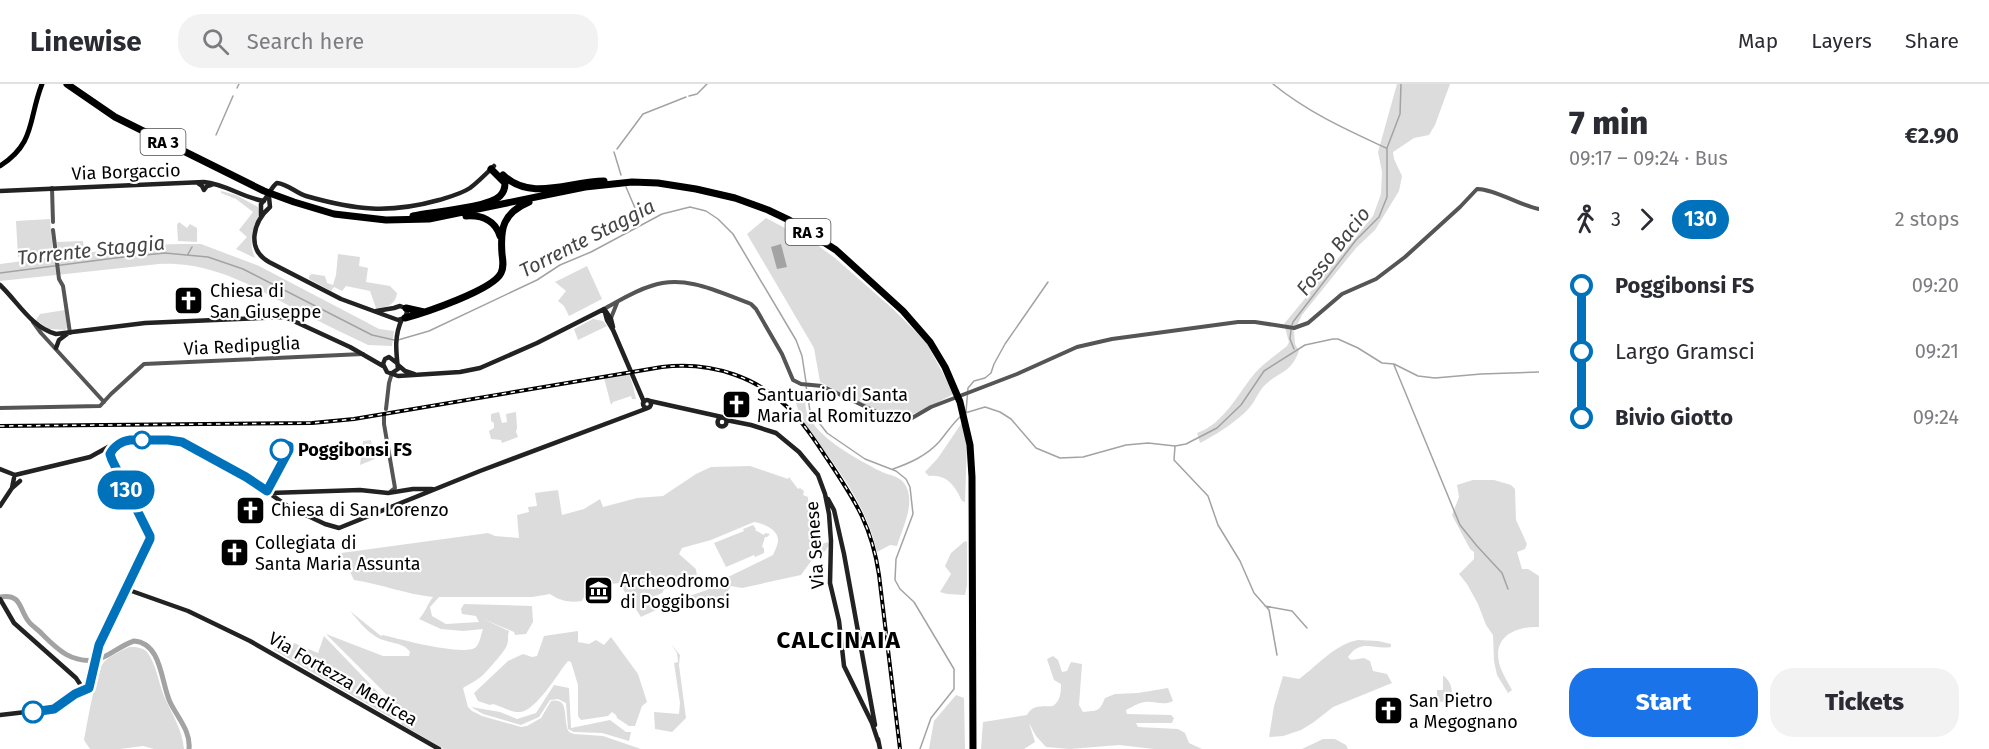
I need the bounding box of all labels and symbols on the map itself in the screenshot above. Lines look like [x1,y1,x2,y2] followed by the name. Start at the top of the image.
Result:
[140,129,186,155] road number: RA 3
[71,159,181,185] street label: Via Borgaccio
[515,194,659,282] water label: Torrente Staggia
[1291,202,1375,300] water label: Fosso Bacio
[786,219,830,245] road number: RA 3
[16,230,166,270] water label: Torrente Staggia
[210,280,321,323] place label: Chiesa di San Giuseppe
[173,285,205,317] church icon: Chiesa di San Giuseppe
[183,332,301,360] street label: Via Redipuglia
[757,384,912,427] place label: Santuario di Santa Maria al Romituzzo
[720,389,752,421] church icon: Santuario di Santa Maria al Romituzzo
[133,431,151,449] unlabelled marker
[270,439,292,461] marker: Poggibonsi FS
[298,439,412,461] place label: Poggibonsi FS
[92,470,160,510] line badge: 130
[234,494,266,526] church icon: Chiesa di San Lorenzo
[271,499,449,521] place label: Chiesa di San Lorenzo
[801,500,829,590] street label: Via Senese
[255,532,421,575] place label: Collegiata di Santa Maria Assunta
[218,537,250,569] church icon: Collegiata di Santa Maria Assunta
[620,570,730,613] place label: Archeodromo di Poggibonsi
[583,575,615,607] museum icon: Archeodromo di Poggibonsi
[777,626,901,654] district label: CALCINAIA
[265,627,421,731] street label: Via Fortezza Medicea
[1409,690,1518,733] place label: San Pietro a Megognano
[1372,695,1404,727] church icon: San Pietro a Megognano
[22,701,44,723] unlabelled marker

